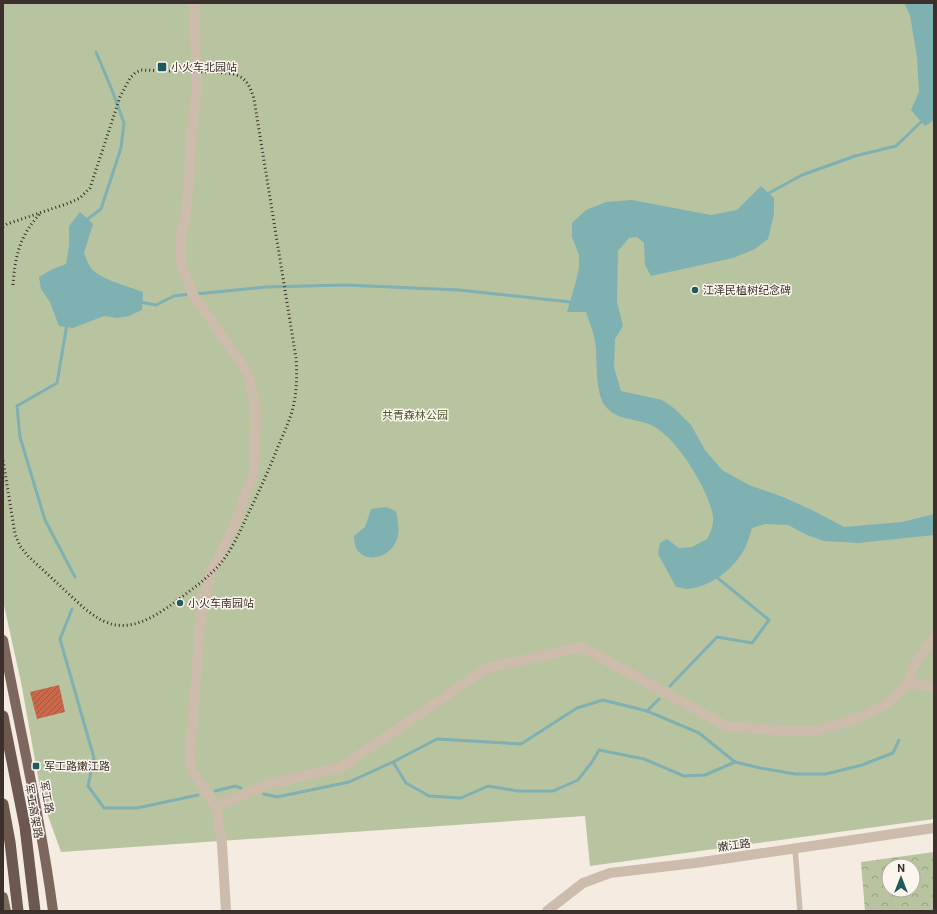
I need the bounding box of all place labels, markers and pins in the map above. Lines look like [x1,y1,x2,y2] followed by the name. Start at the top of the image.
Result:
[156,61,168,73] marker: 小火车北园站
[171,61,237,74] place label: 小火车北园站
[703,284,791,297] place label: 江泽民植树纪念碑
[690,285,700,295] marker: 江泽民植树纪念碑
[188,597,254,610] place label: 小火车南园站
[175,598,185,608] marker: 小火车南园站
[44,760,110,773] place label: 军工路嫩江路
[31,761,41,771] marker: 军工路嫩江路

